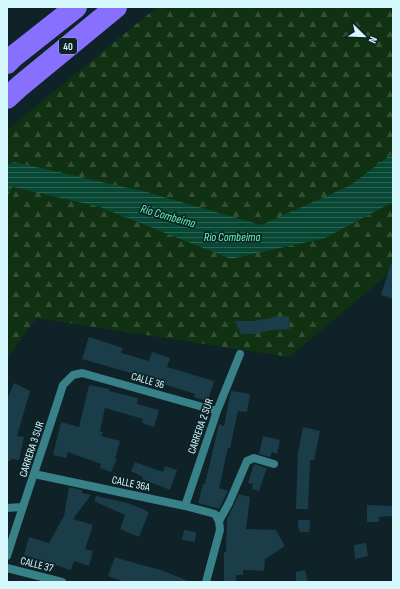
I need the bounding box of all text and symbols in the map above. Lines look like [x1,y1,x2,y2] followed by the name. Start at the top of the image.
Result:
[344,16,384,56] north arrow
[366,34,380,45] text: N
[59,38,77,54] road number: 40
[139,201,197,232] water label: Río Combeima
[204,230,260,245] water label: Rio Combeima
[130,370,166,391] street label: CALLE 36
[185,397,216,456] street label: CARRERA 2 SUR
[16,420,47,479] street label: CARRERA 3 SUR
[111,473,151,494] street label: CALLE 36A
[19,554,55,575] street label: CALLE 37

